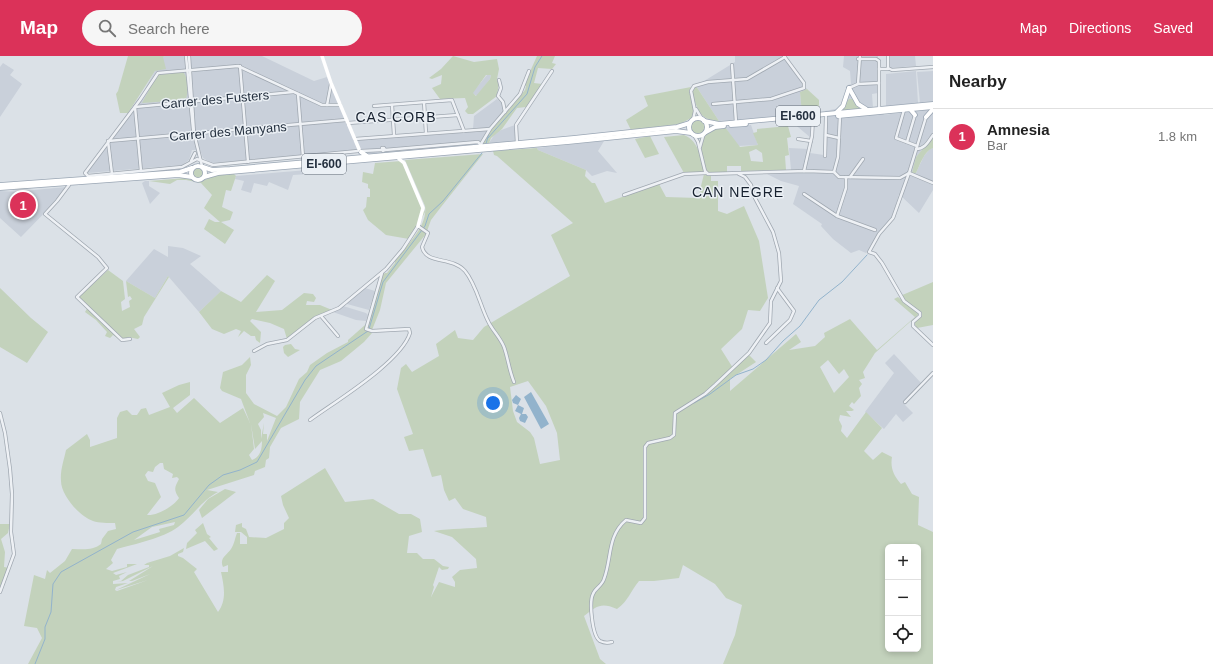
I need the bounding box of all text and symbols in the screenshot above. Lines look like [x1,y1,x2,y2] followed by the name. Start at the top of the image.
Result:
[82,10,362,46] search box
[20,17,58,38] text: Map
[96,17,118,39] icon: search
[128,20,210,37] text: Search here
[1020,20,1047,36] text: Map
[1069,20,1131,36] text: Directions
[1153,20,1193,36] text: Saved
[949,72,1007,91] text: Nearby
[160,87,270,112] street label: Carrer des Fusters
[776,106,820,126] road number: EI-600
[355,109,437,125] district label: CAS CORB
[169,119,288,144] street label: Carrer des Manyans
[987,121,1050,138] text: Amnesia
[958,129,966,144] text: 1
[1158,129,1197,144] text: 1.8 km
[987,138,1007,153] text: Bar
[302,154,346,174] road number: EI-600
[692,184,784,200] district label: CAN NEGRE
[10,190,36,220] pin: 1
[483,393,503,413] your location
[885,544,921,652] map controls
[885,544,921,580] button: +
[885,580,921,616] button: −
[885,616,921,652] button: locate

